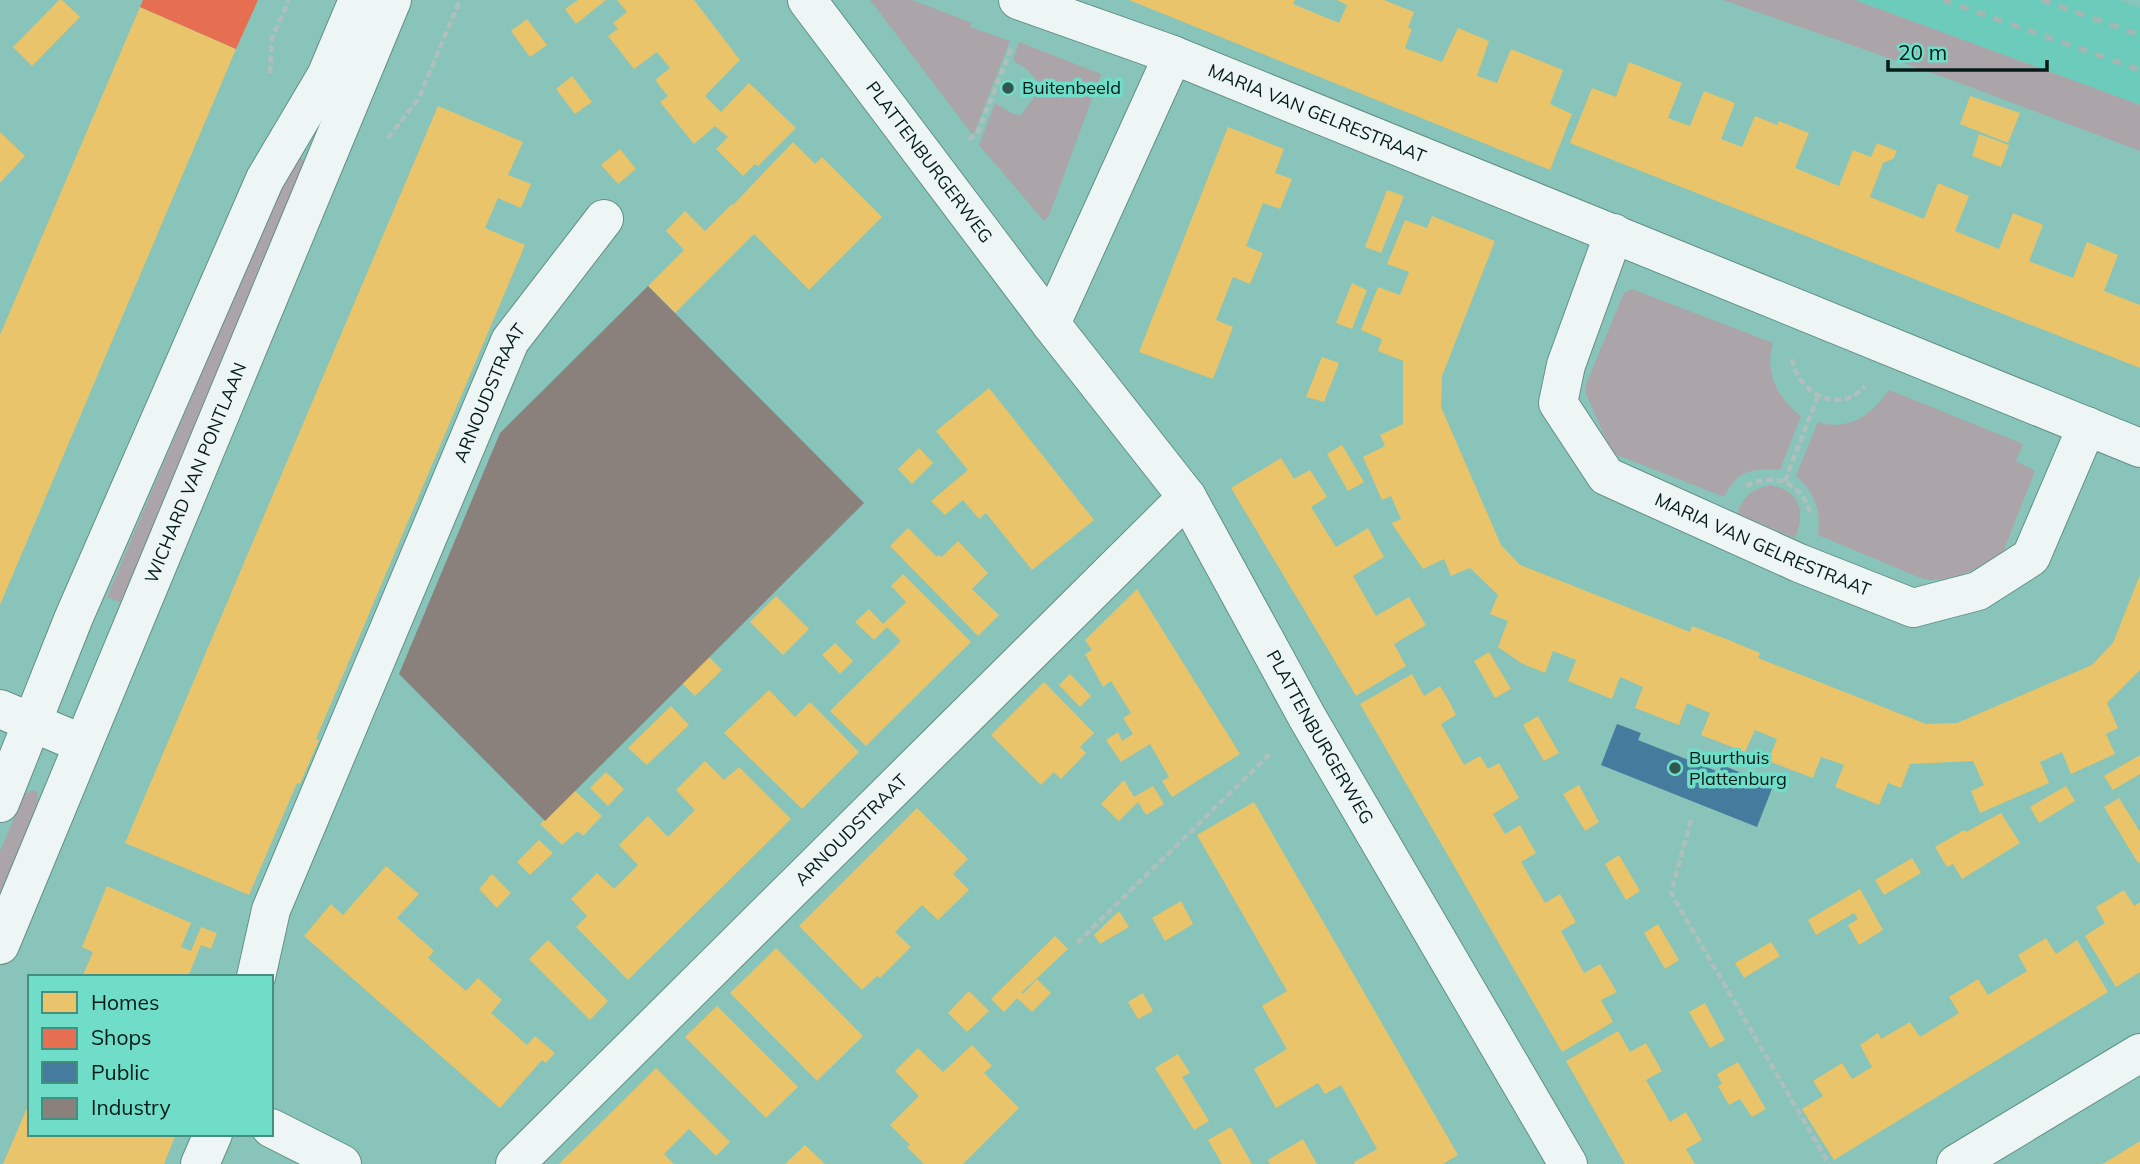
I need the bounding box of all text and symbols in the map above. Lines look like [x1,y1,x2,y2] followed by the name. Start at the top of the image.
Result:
[1888,28,2047,72] scale bar
[1898,39,1947,65] text: 20 m
[1205,59,1430,168] street label: MARIA VAN GELRESTRAAT
[861,76,998,247] street label: PLATTENBURGERWEG
[1022,76,1121,99] place label: Buitenbeeld
[1000,80,1016,96] marker: Buitenbeeld
[448,318,530,466] street label: ARNOUDSTRAAT
[139,359,251,587] street label: WICHARD VAN PONTLAAN
[1651,488,1874,601] street label: MARIA VAN GELRESTRAAT
[1262,646,1379,828] street label: PLATTENBURGERWEG
[1689,746,1787,790] place label: Buurthuis Plattenburg
[1667,760,1683,776] marker: Buurthuis Plattenburg
[790,769,912,891] street label: ARNOUDSTRAAT
[28,975,273,1136] legend
[91,989,159,1015] text: Homes
[91,1024,151,1050] text: Shops
[91,1059,150,1085] text: Public
[91,1094,171,1120] text: Industry

